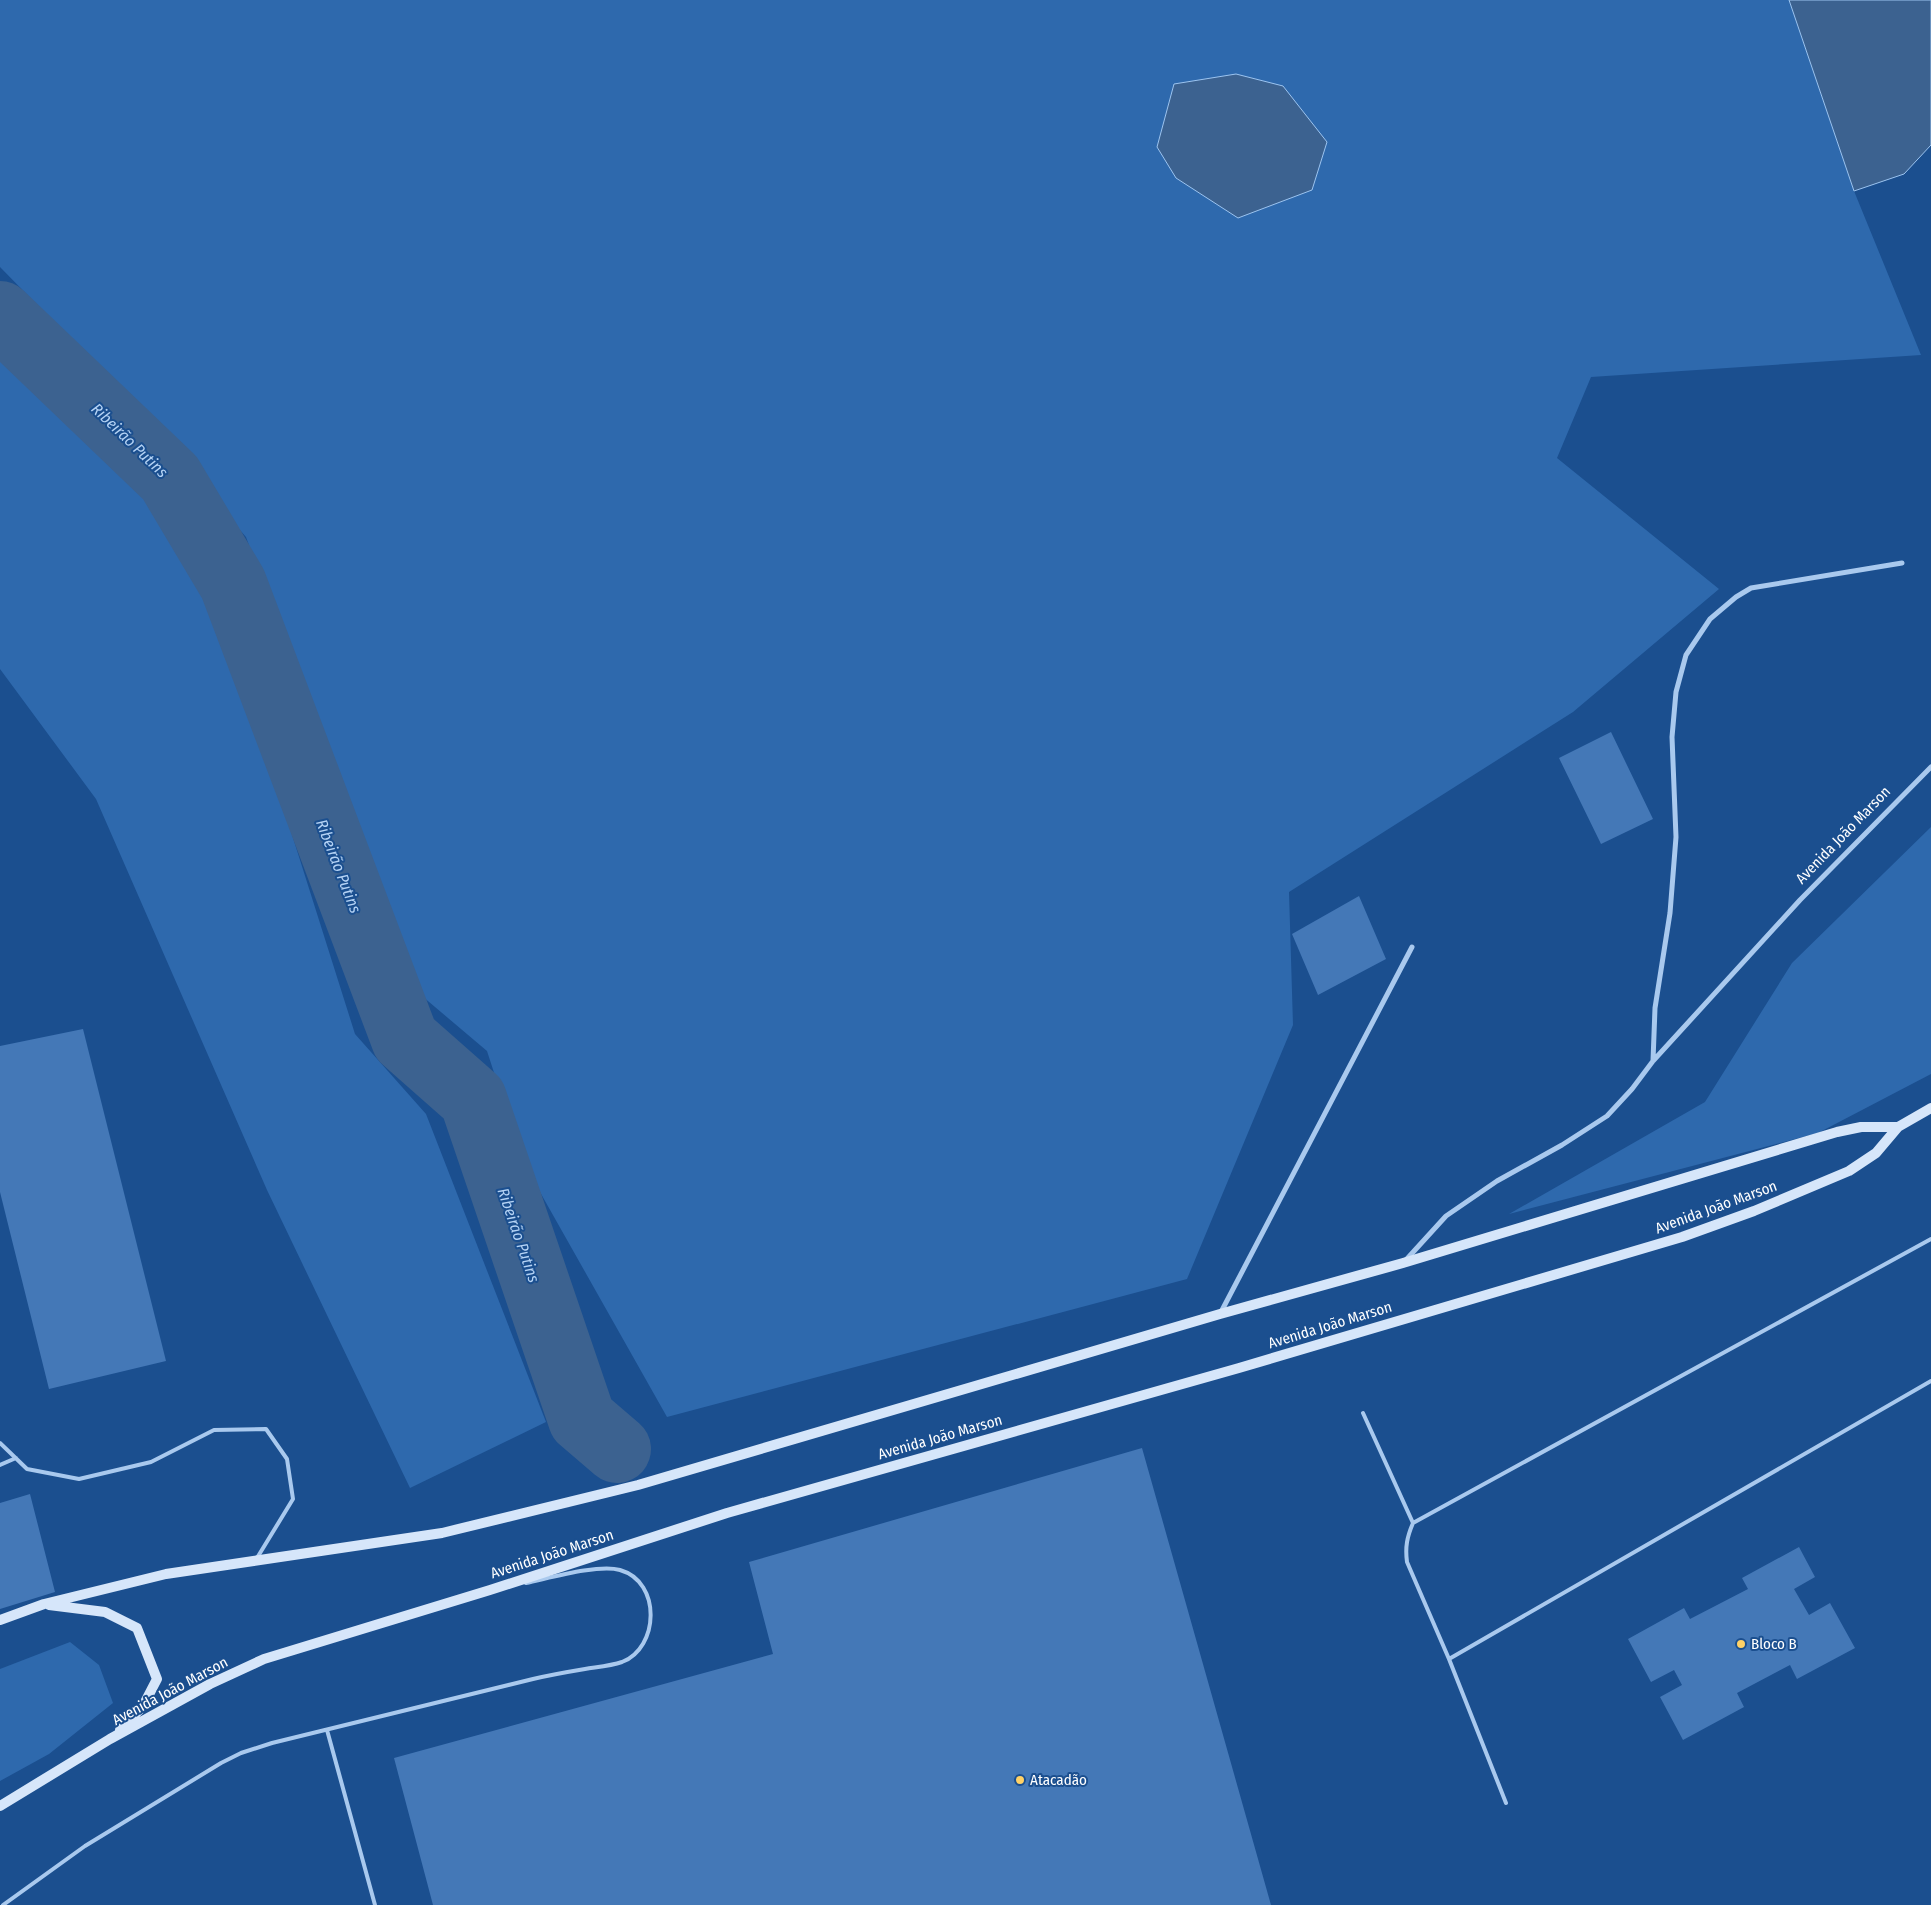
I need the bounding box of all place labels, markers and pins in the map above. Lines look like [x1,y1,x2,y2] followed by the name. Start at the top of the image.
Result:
[1751,1635,1797,1653] place label: Bloco B
[1735,1638,1747,1650] marker: Bloco B
[1030,1771,1087,1789] place label: Atacadão
[1014,1774,1026,1786] marker: Atacadão

